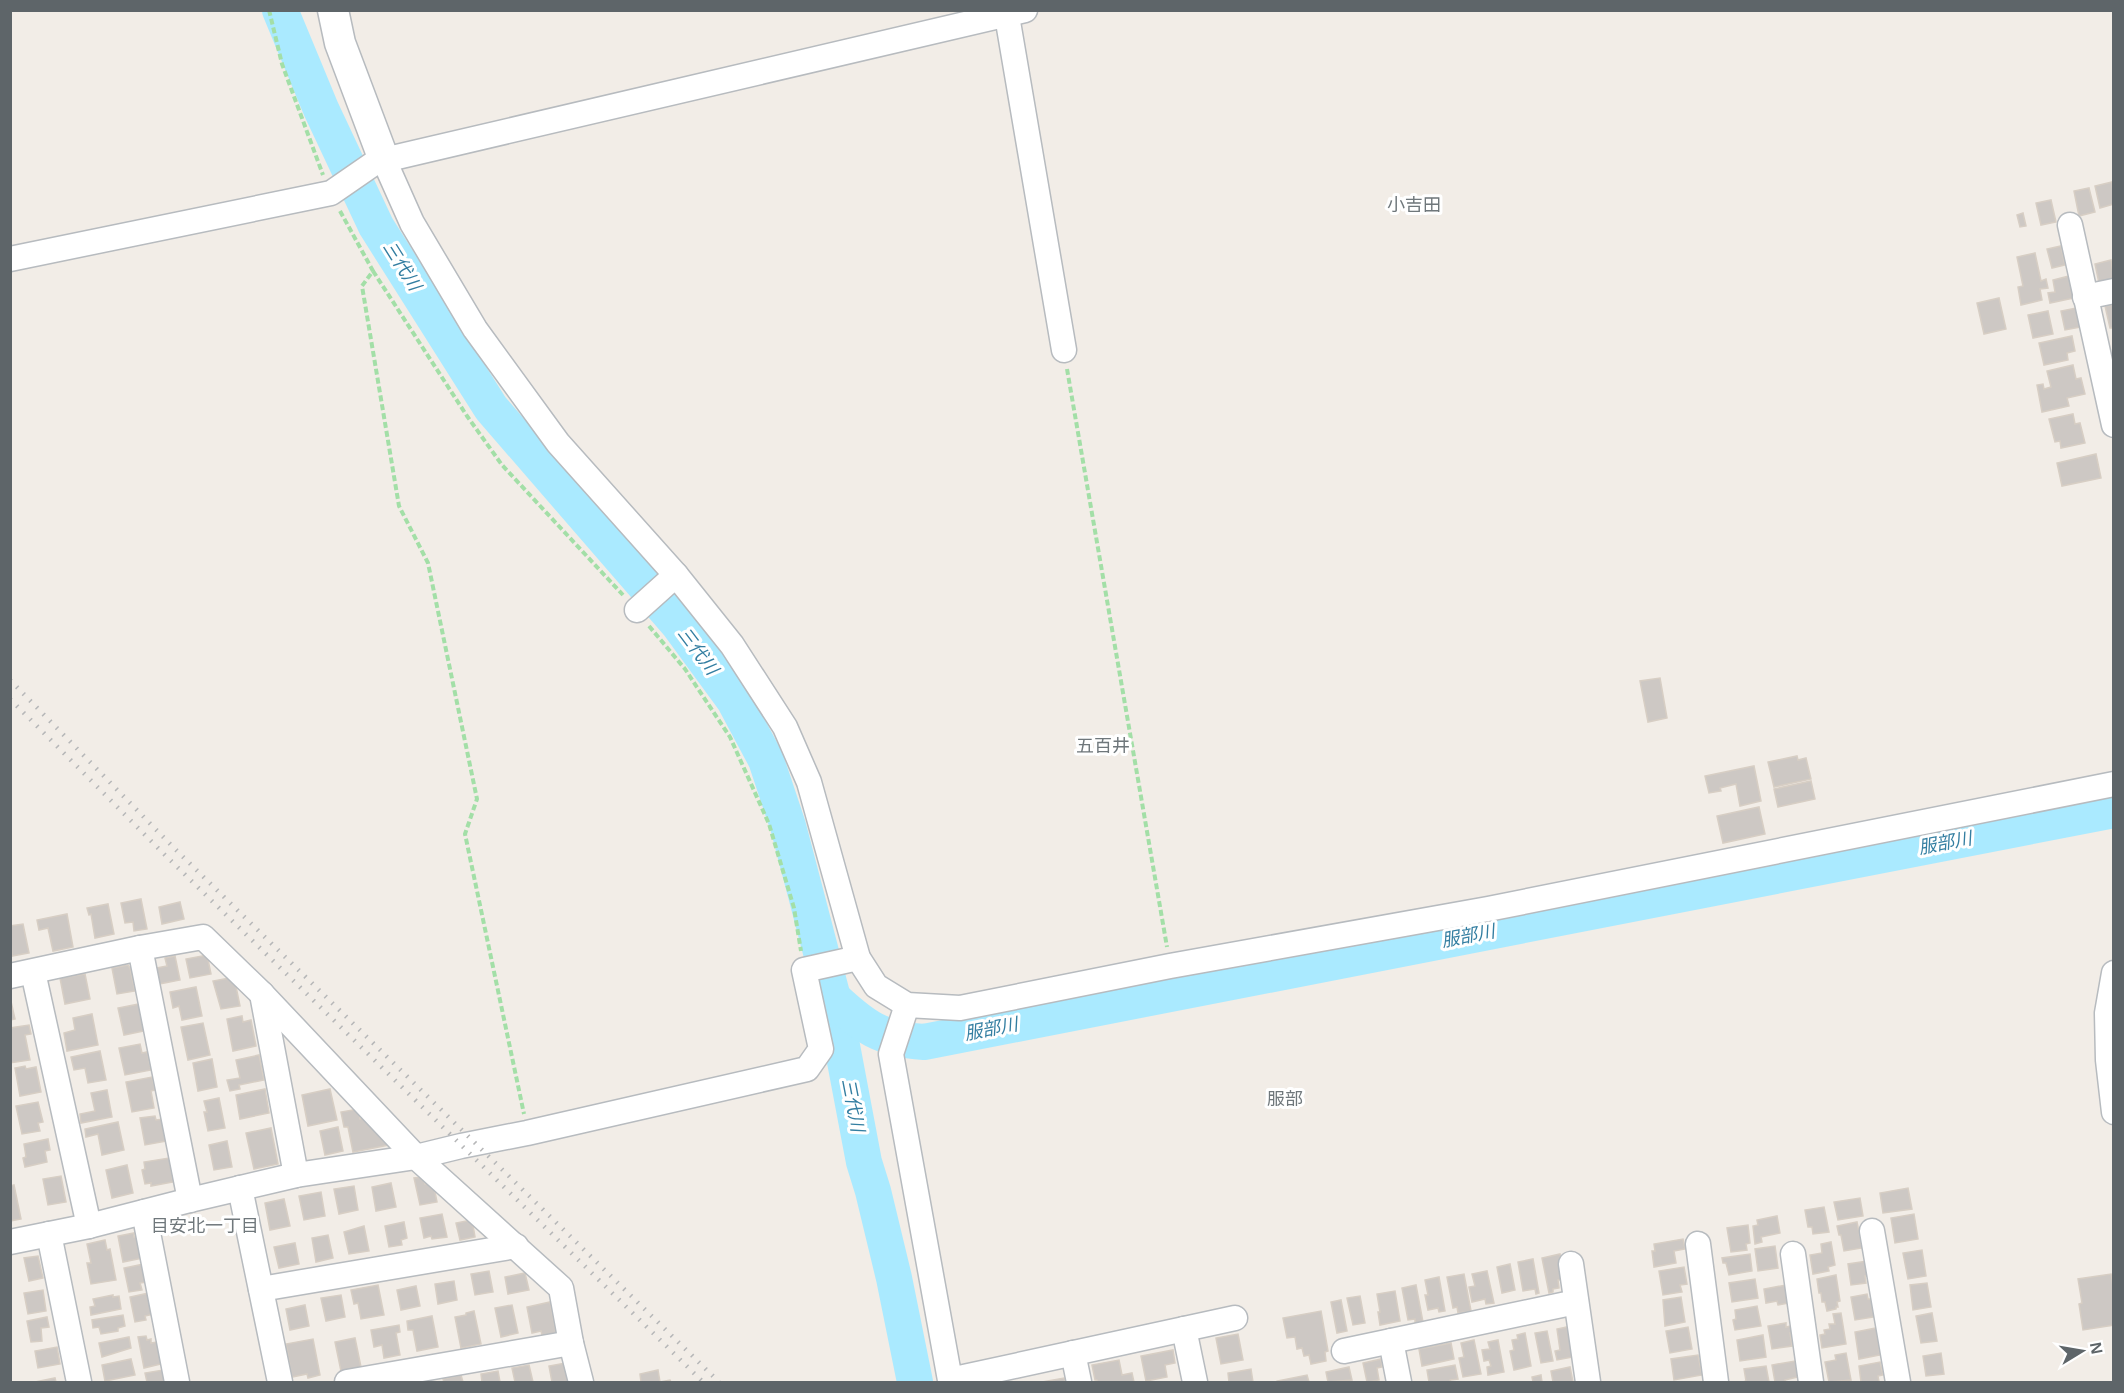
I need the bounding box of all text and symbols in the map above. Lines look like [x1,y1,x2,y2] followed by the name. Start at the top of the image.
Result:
[1387,195,1441,215] district label: 小吉田
[379,238,426,296] water label: 三代川
[674,623,723,680] water label: 三代川
[1076,736,1130,756] district label: 五百井
[1917,828,1975,858] water label: 服部川
[1440,921,1498,951] water label: 服部川
[963,1014,1021,1044] water label: 服部川
[838,1077,868,1135] water label: 三代川
[1267,1089,1303,1109] district label: 服部
[151,1216,259,1236] district label: 目安北一丁目
[2052,1321,2112,1381] north arrow
[2087,1341,2106,1356] text: N

